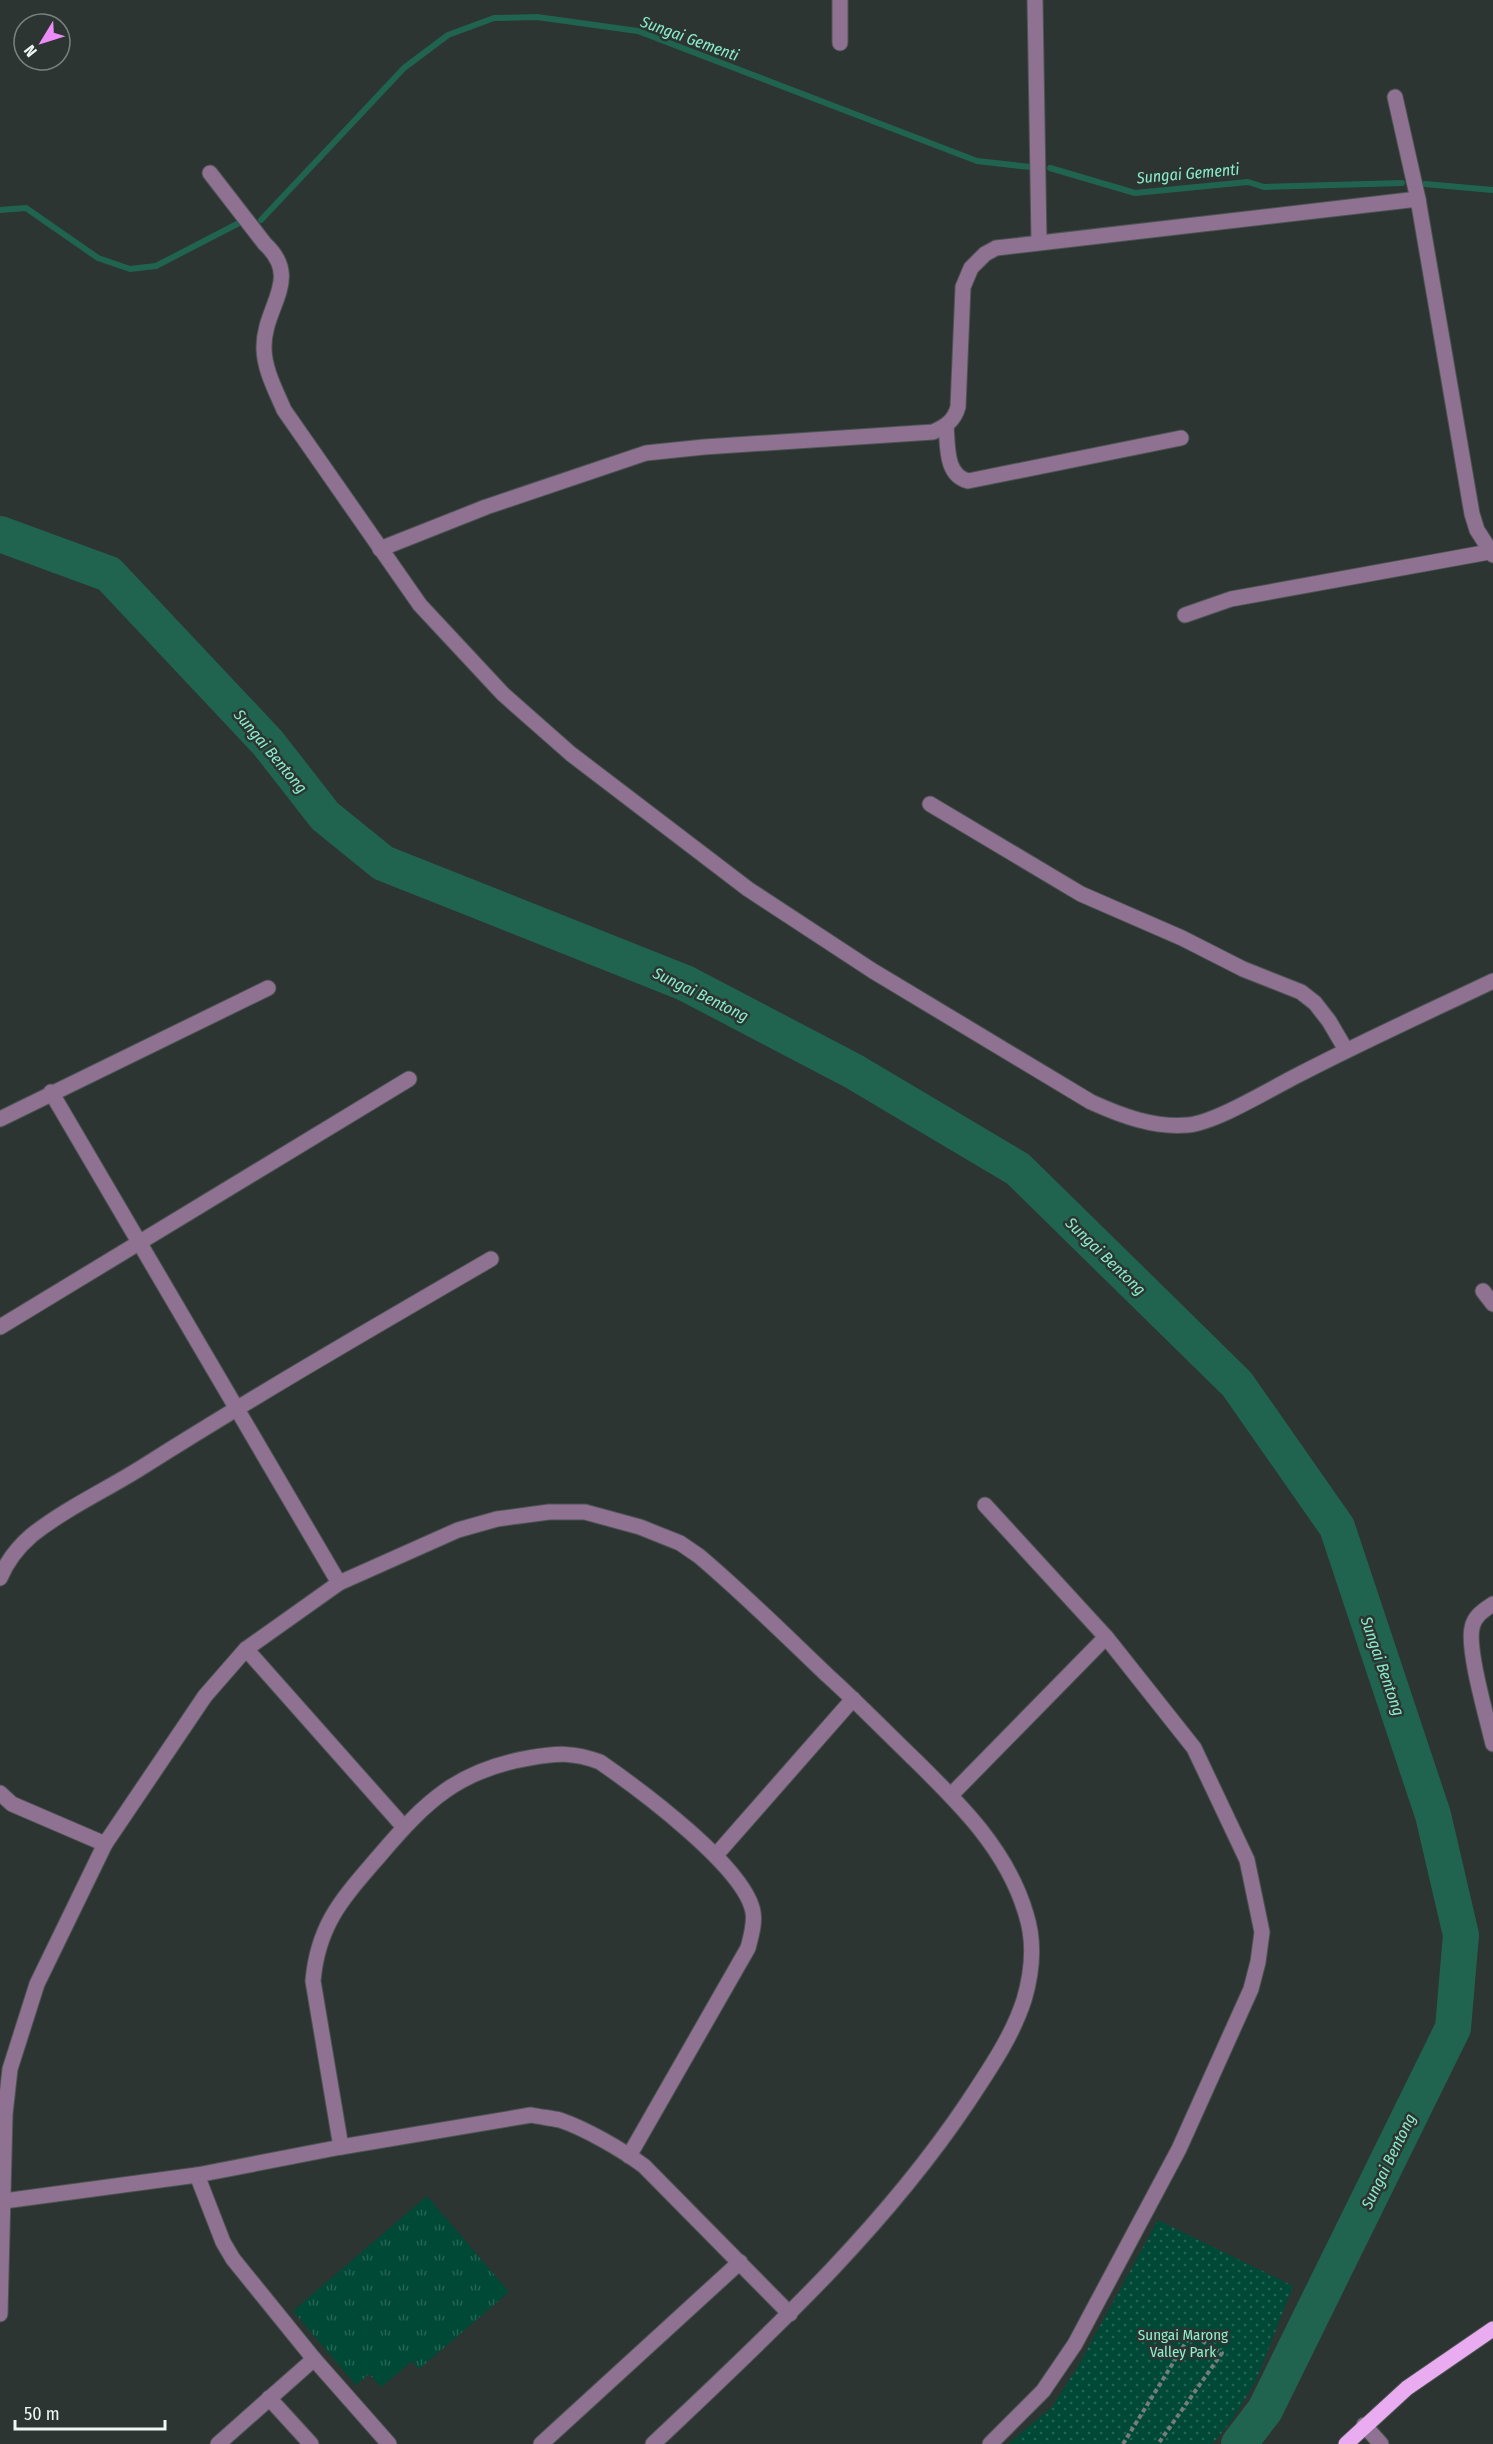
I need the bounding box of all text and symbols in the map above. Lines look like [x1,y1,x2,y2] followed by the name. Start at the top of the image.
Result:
[12,12,72,72] north arrow
[637,12,741,65] water label: Sungai Gementi
[20,41,41,61] text: N
[1135,160,1240,188] water label: Sungai Gementi
[229,705,311,797] water label: Sungai Bentong
[649,963,751,1026] water label: Sungai Bentong
[1061,1213,1150,1299] water label: Sungai Bentong
[1356,1613,1408,1718] water label: Sungai Bentong
[1357,2111,1420,2213] water label: Sungai Bentong
[1138,2326,1228,2361] park label: Sungai Marong Valley Park
[15,2393,165,2431] scale bar
[24,2403,60,2425] text: 50 m

